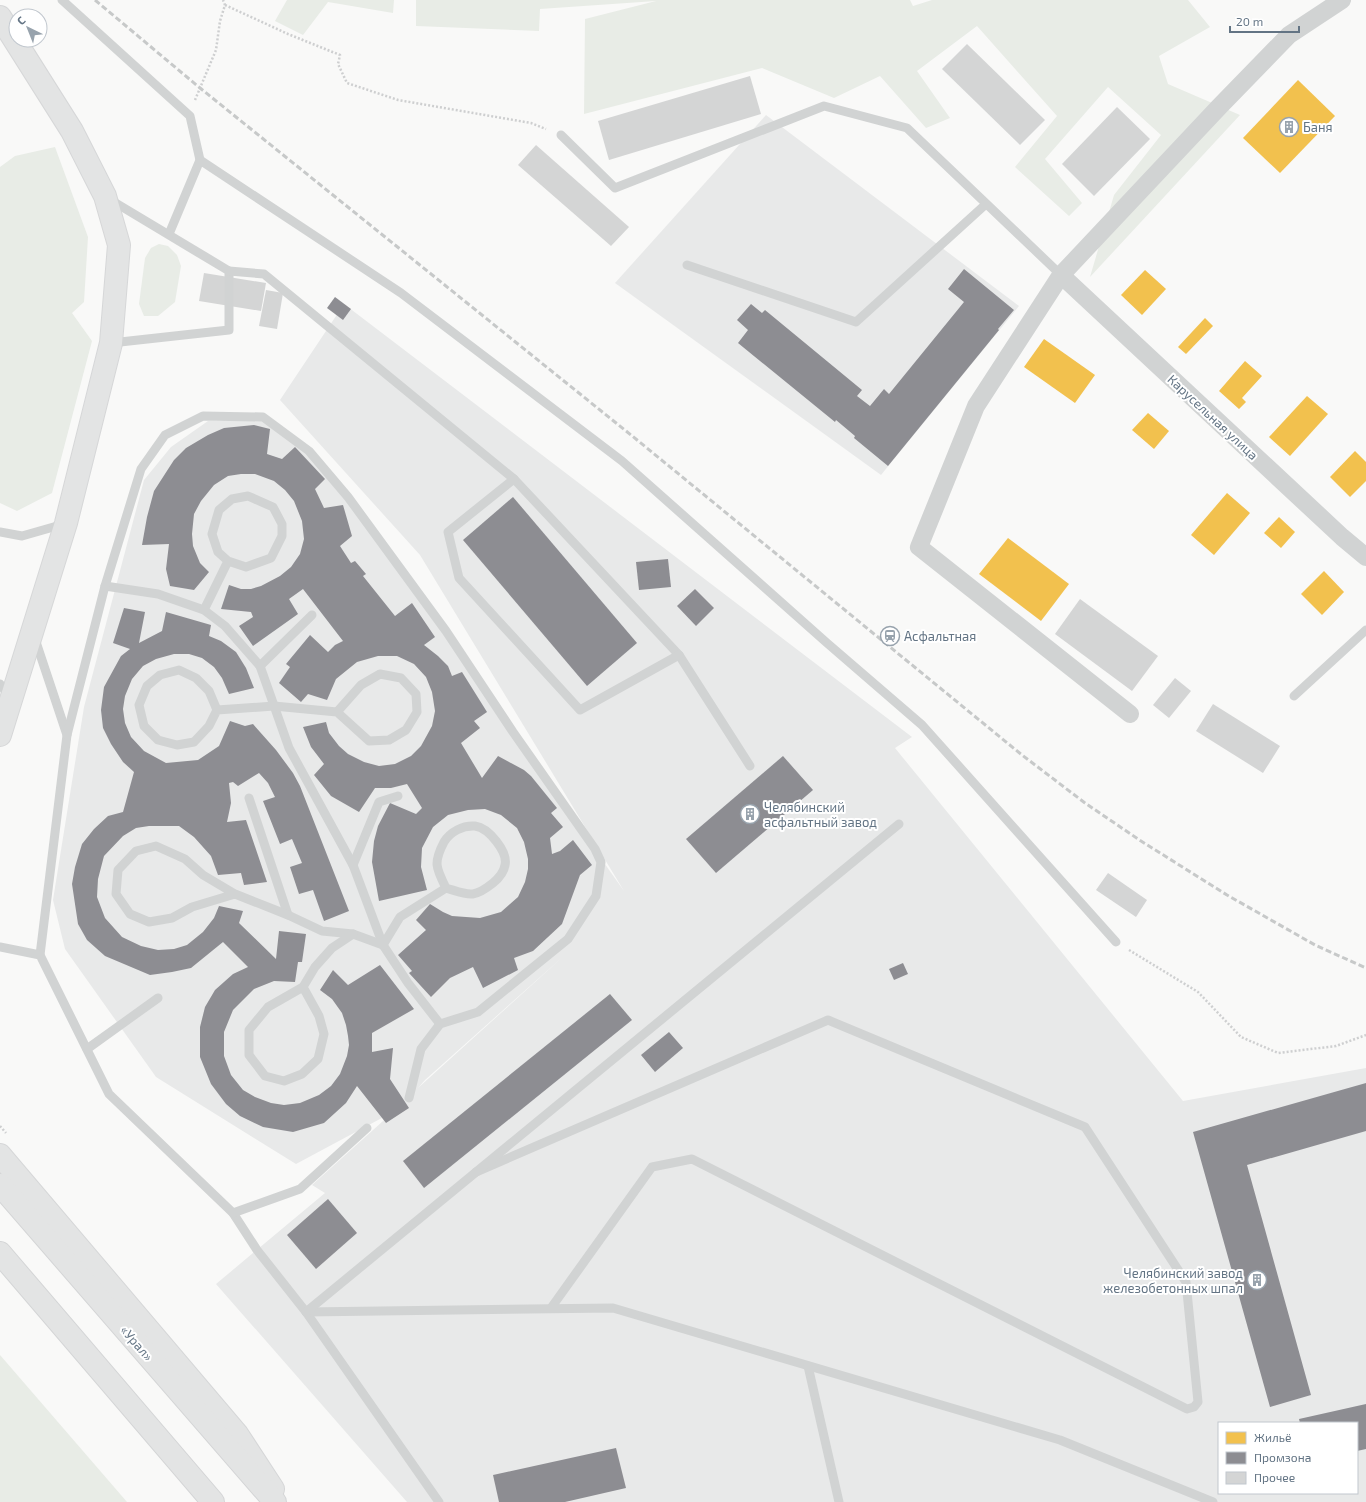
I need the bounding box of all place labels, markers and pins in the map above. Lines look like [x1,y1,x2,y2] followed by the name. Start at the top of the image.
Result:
[1278,116,1300,138] building icon: Баня
[1303,119,1333,135] place label: Баня
[879,625,901,647] station icon: Асфальтная
[904,628,976,644] place label: Асфальтная
[764,799,877,830] place label: Челябинский асфальтный завод
[739,803,761,825] building icon: Челябинский асфальтный завод
[1103,1265,1243,1296] place label: Челябинский завод железобетонных шпал
[1246,1269,1268,1291] building icon: Челябинский завод железобетонных шпал

